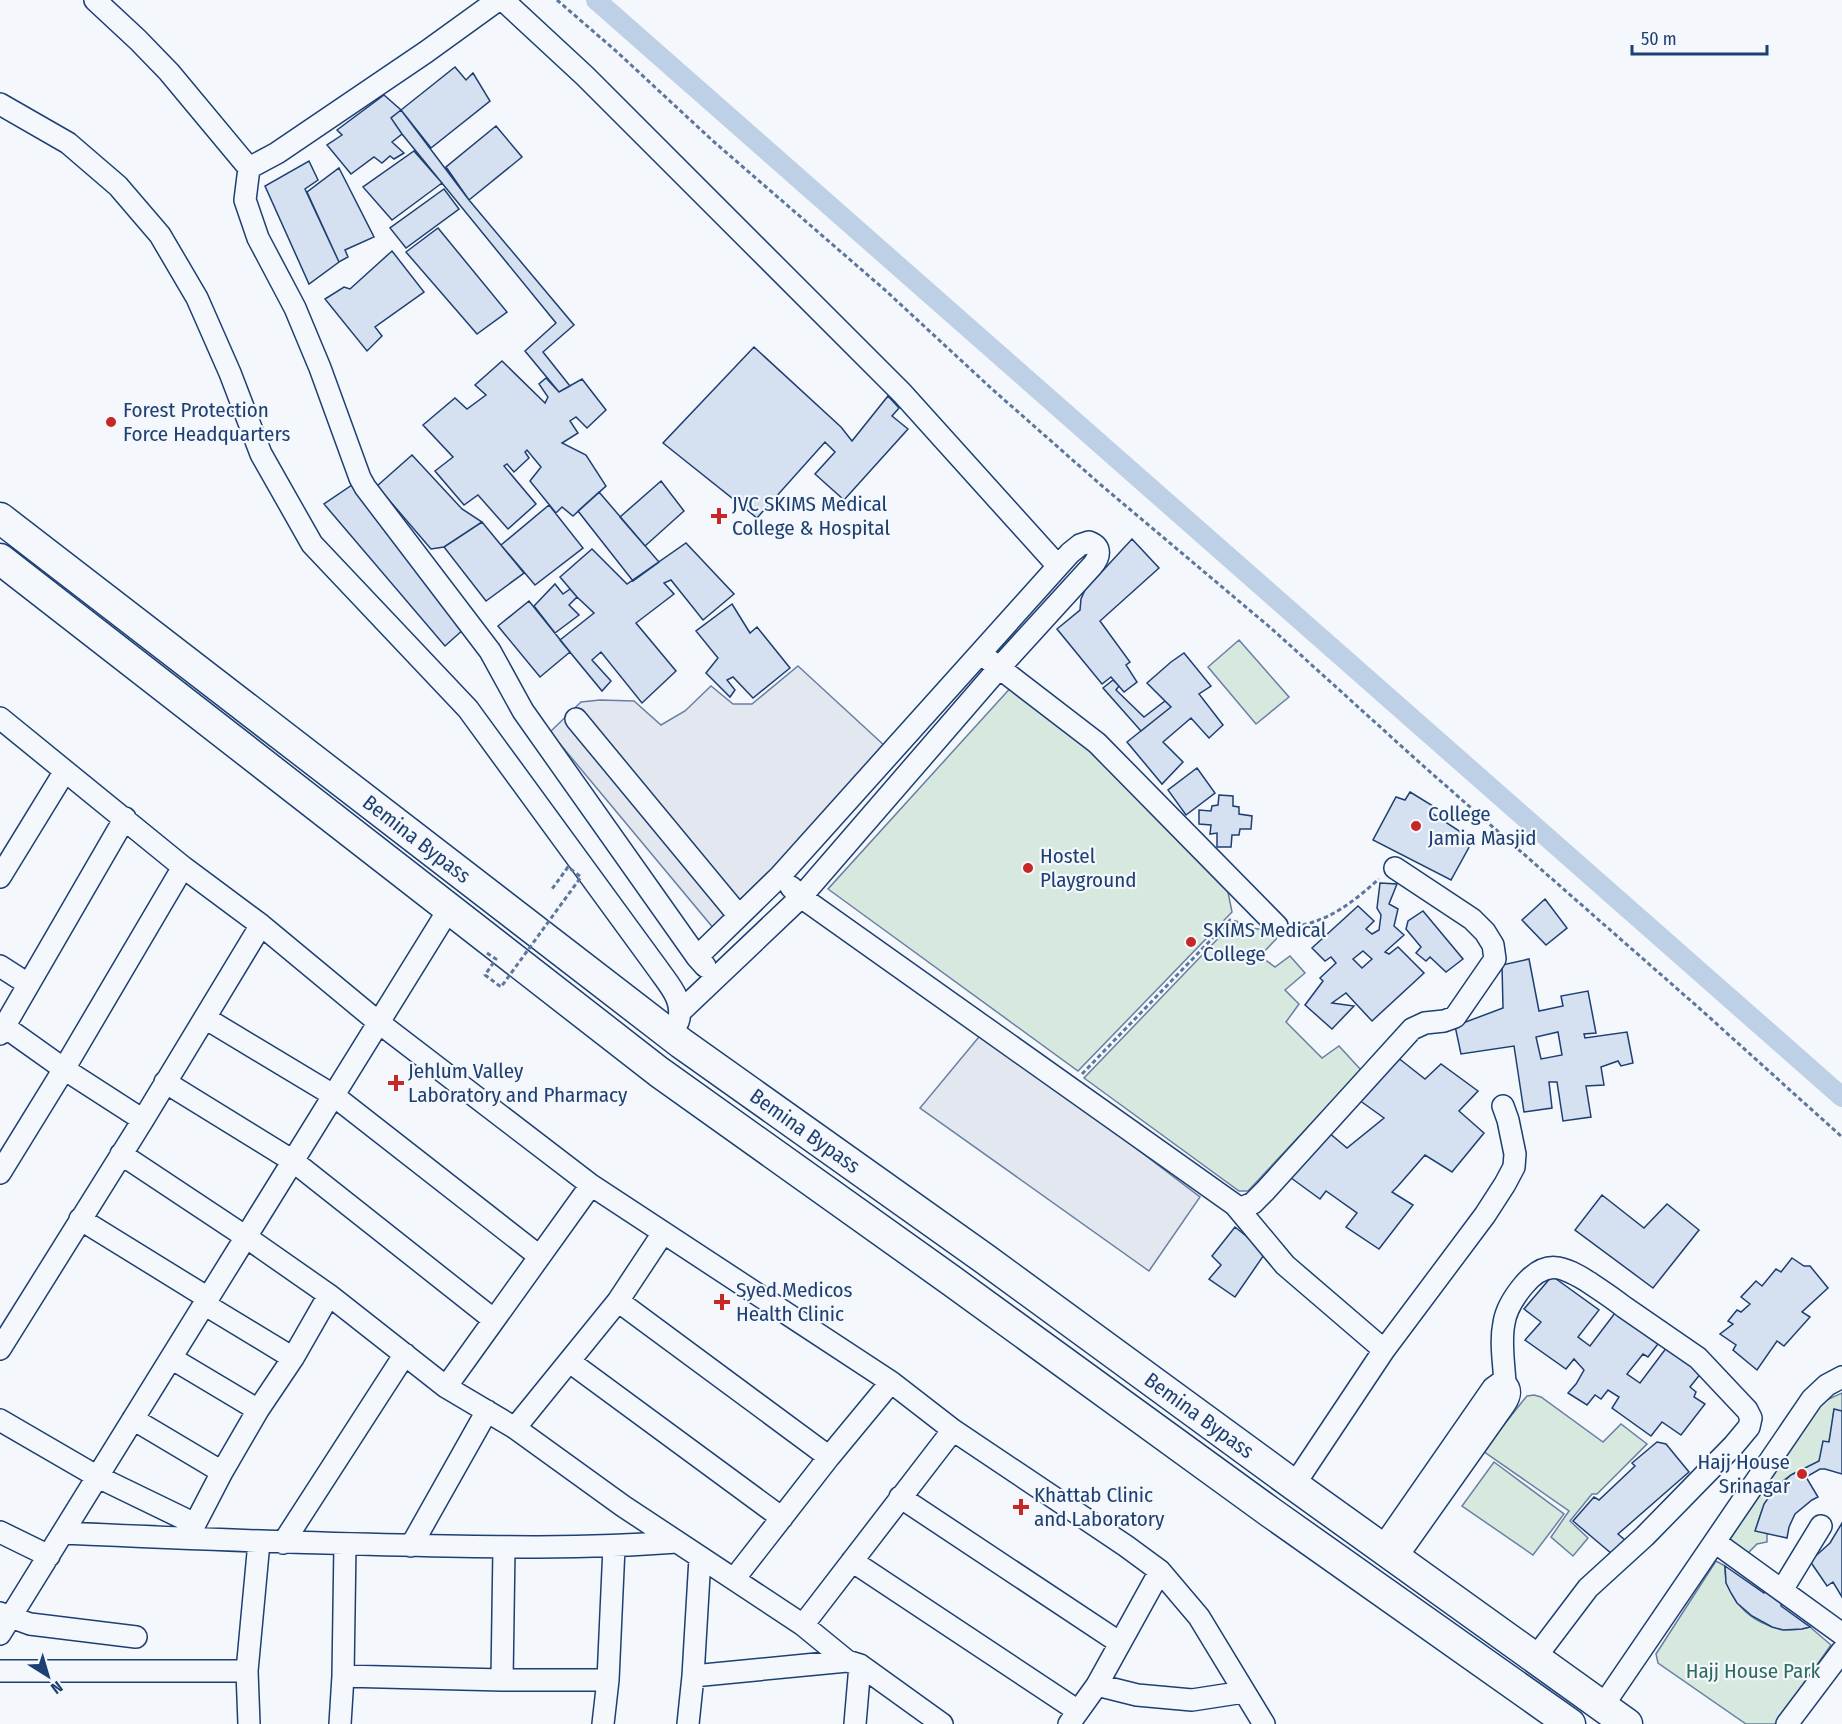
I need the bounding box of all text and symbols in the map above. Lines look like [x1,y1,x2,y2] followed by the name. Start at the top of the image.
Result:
[1632,18,1767,56] scale bar
[1641,28,1677,50] text: 50 m
[123,397,290,447] place label: Forest Protection Force Headquarters
[104,415,118,429] marker: Forest Protection Force Headquarters
[732,491,890,541] place label: JVC SKIMS Medical College & Hospital
[710,507,728,525] marker: JVC SKIMS Medical College & Hospital
[357,789,476,889] street label: Bemina Bypass
[1428,801,1537,851] place label: College Jamia Masjid
[1409,819,1423,833] marker: College Jamia Masjid
[1040,843,1136,893] place label: Hostel Playground
[1021,861,1035,875] marker: Hostel Playground
[1203,917,1327,967] place label: SKIMS Medical College
[1184,935,1198,949] marker: SKIMS Medical College
[408,1058,628,1108] place label: Jehlum Valley Laboratory and Pharmacy
[389,1076,403,1090] marker: Jehlum Valley Laboratory and Pharmacy
[745,1083,865,1179] street label: Bemina Bypass
[736,1277,853,1327] place label: Syed Medicos Health Clinic
[713,1293,731,1311] marker: Syed Medicos Health Clinic
[1139,1367,1259,1464] street label: Bemina Bypass
[1698,1449,1791,1499] place label: Hajj House Srinagar
[1795,1467,1809,1481] marker: Hajj House Srinagar
[1034,1482,1165,1532] place label: Khattab Clinic and Laboratory
[1012,1498,1030,1516] marker: Khattab Clinic and Laboratory
[18,1646,78,1706] north arrow
[1686,1658,1821,1684] park label: Hajj House Park
[47,1677,66,1698] text: N

